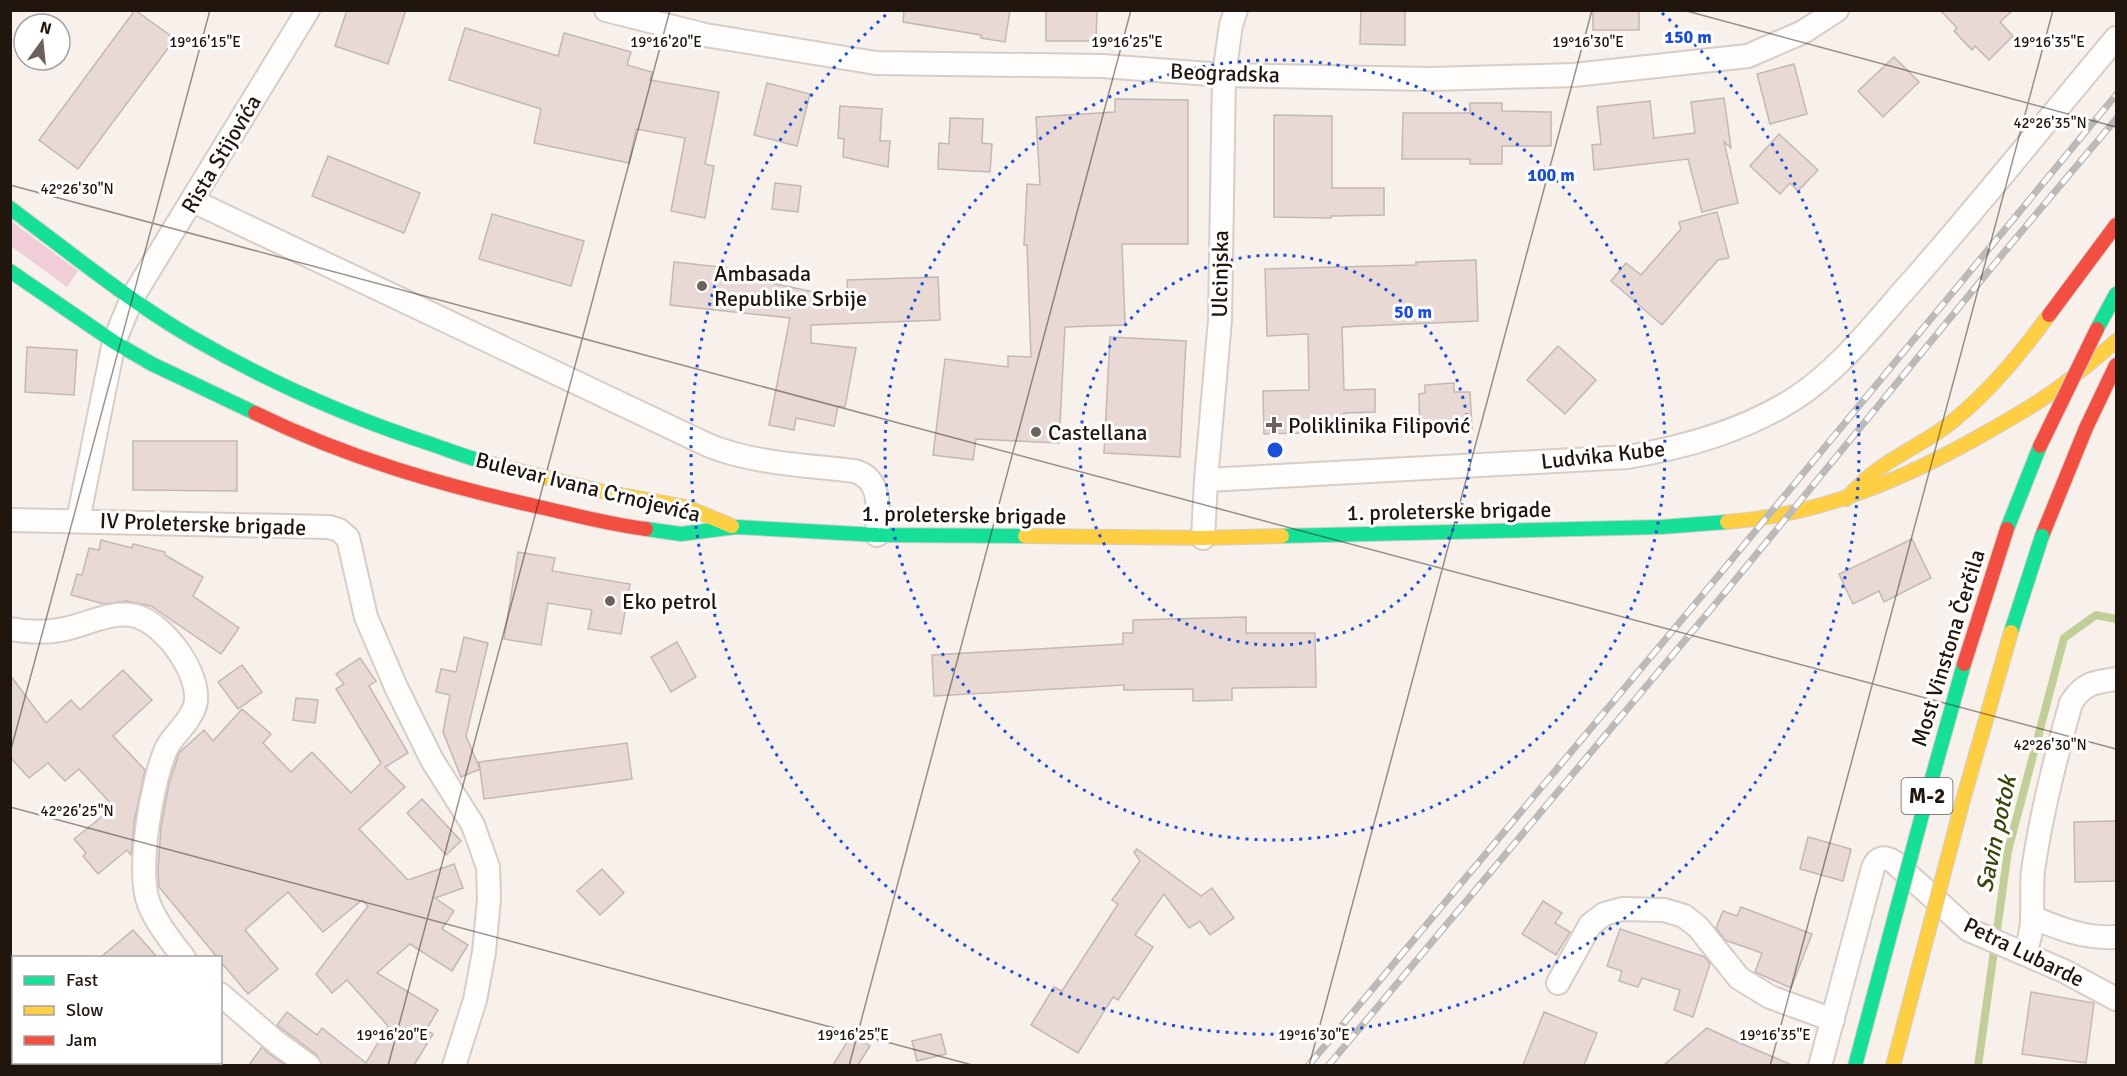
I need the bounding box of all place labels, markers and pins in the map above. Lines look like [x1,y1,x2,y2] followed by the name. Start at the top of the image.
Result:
[714,260,867,312] place label: Ambasada Republike Srbije
[695,279,709,293] marker: Ambasada Republike Srbije
[1288,412,1470,439] place label: Poliklinika Filipović
[1265,416,1283,434] marker: Poliklinika Filipović
[1048,419,1147,446] place label: Castellana
[1029,425,1043,439] marker: Castellana
[1265,440,1285,460] centre of rings
[622,588,717,615] place label: Eko petrol
[603,594,617,608] marker: Eko petrol

